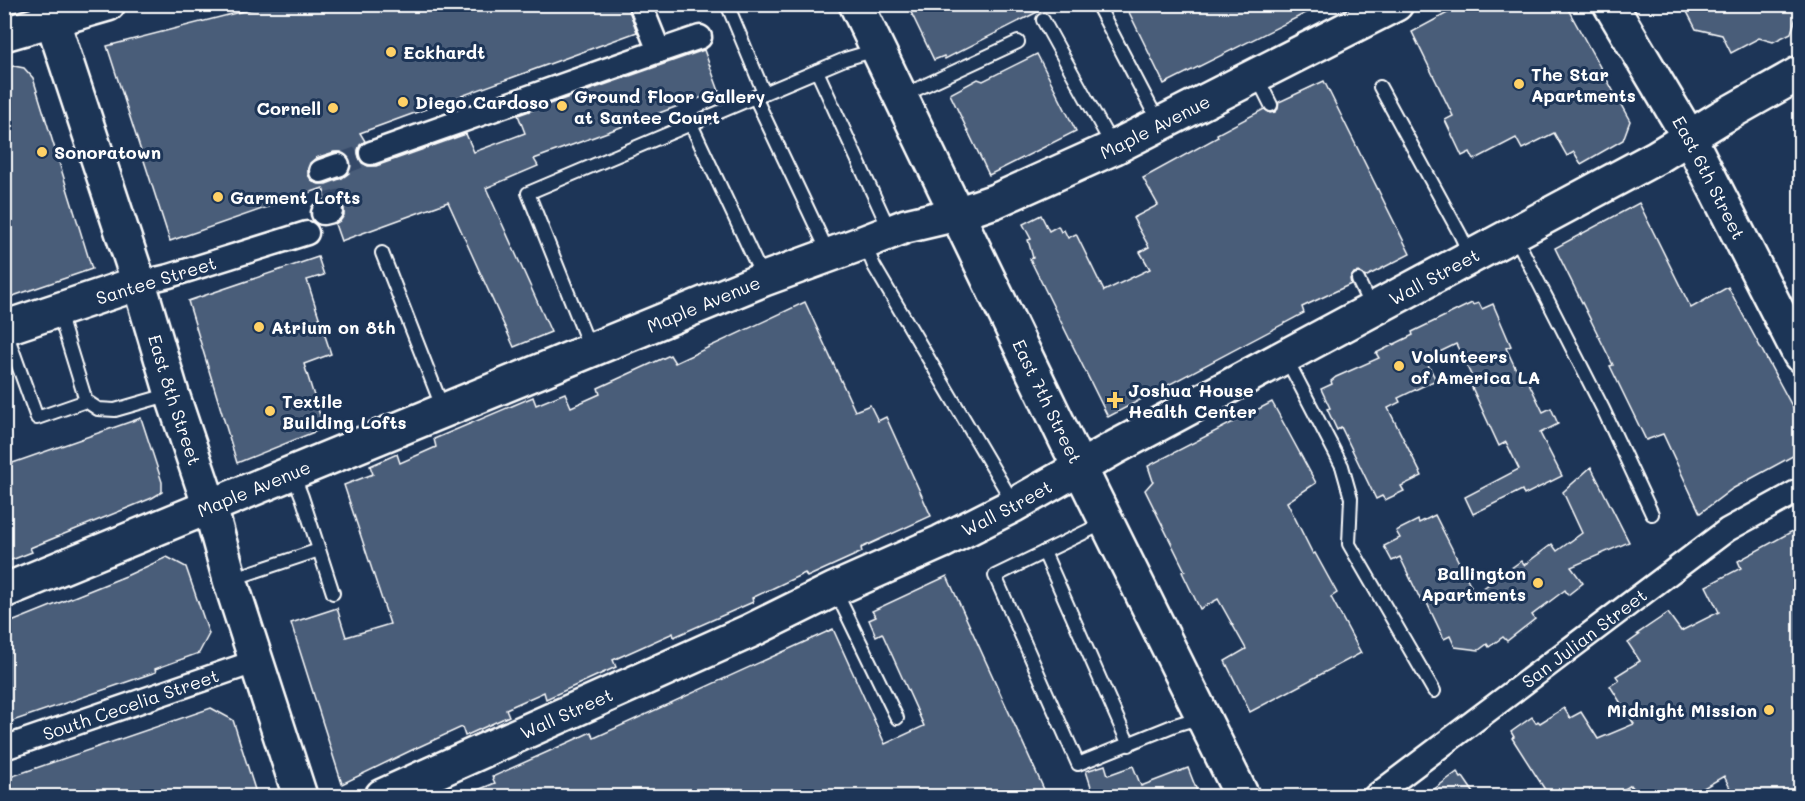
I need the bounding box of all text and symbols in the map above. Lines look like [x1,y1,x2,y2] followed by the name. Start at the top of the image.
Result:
[403,40,485,64] place label: Eckhardt
[384,45,398,59] marker: Eckhardt
[1531,62,1636,107] place label: The Star Apartments
[1512,77,1526,91] marker: The Star Apartments
[574,84,766,129] place label: Ground Floor Gallery at Santee Court
[1096,89,1214,164] street label: Maple Avenue
[415,90,549,114] place label: Diego Cardoso
[396,95,410,109] marker: Diego Cardoso
[257,96,321,120] place label: Cornell
[555,99,569,113] marker: Ground Floor Gallery at Santee Court
[326,101,340,115] marker: Cornell
[1667,111,1751,243] street label: East 6th Street
[54,140,161,164] place label: Sonoratown
[35,145,49,159] marker: Sonoratown
[230,185,360,209] place label: Garment Lofts
[211,190,225,204] marker: Garment Lofts
[1385,243,1483,311] street label: Wall Street
[93,250,219,310] street label: Santee Street
[643,270,764,338] street label: Maple Avenue
[271,315,395,339] place label: Atrium on 8th
[252,320,266,334] marker: Atrium on 8th
[143,332,207,468] street label: East 8th Street
[1007,335,1088,467] street label: East 7th Street
[1411,344,1540,389] place label: Volunteers of America LA
[1392,359,1406,373] marker: Volunteers of America LA
[1128,378,1257,423] place label: Joshua House Health Center
[282,389,407,434] place label: Textile Building Lofts
[1106,391,1124,409] marker: Joshua House Health Center
[263,404,277,418] marker: Textile Building Lofts
[193,454,314,522] street label: Maple Avenue
[957,474,1056,542] street label: Wall Street
[1421,561,1526,606] place label: Ballington Apartments
[1531,576,1545,590] marker: Ballington Apartments
[1516,583,1652,693] street label: San Julian Street
[39,663,222,746] street label: South Cecelia Street
[516,682,616,745] street label: Wall Street
[1607,698,1757,722] place label: Midnight Mission
[1762,703,1776,717] marker: Midnight Mission

